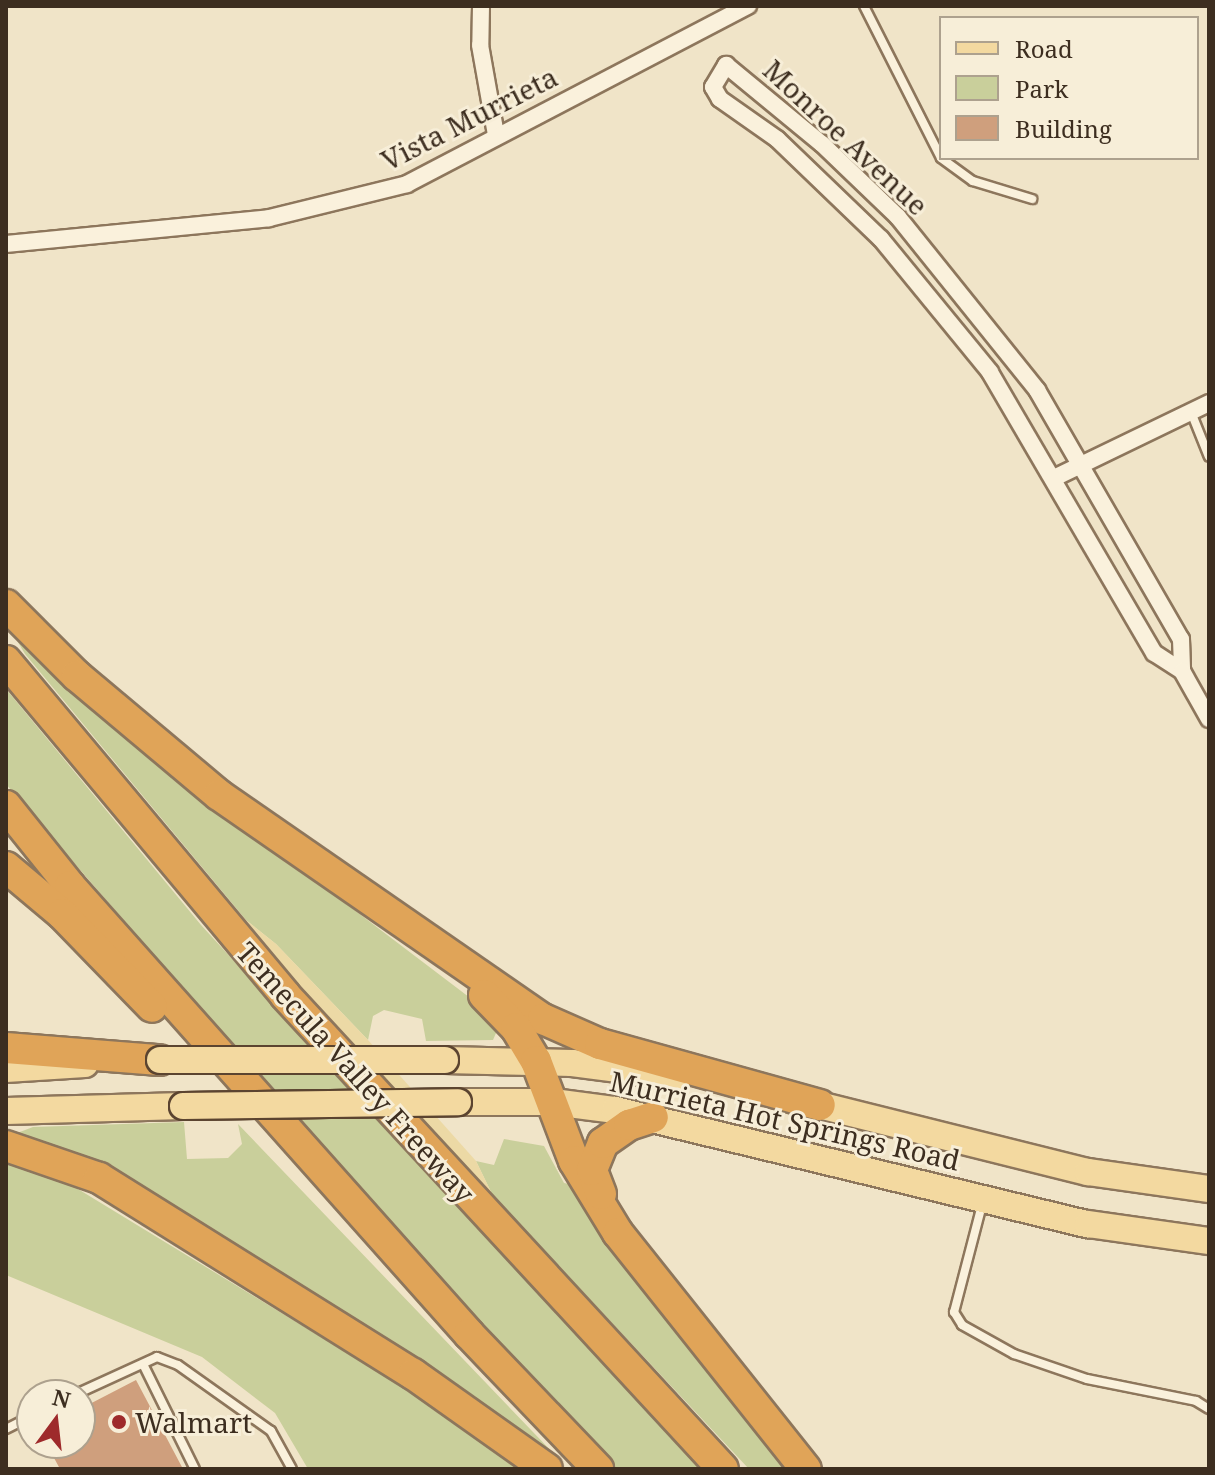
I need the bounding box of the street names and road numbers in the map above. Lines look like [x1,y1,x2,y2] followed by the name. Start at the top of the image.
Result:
[757,52,935,222] street label: Monroe Avenue
[375,59,563,177] street label: Vista Murrieta
[230,935,482,1209] street label: Temecula Valley Freeway
[607,1063,963,1177] street label: Murrieta Hot Springs Road

